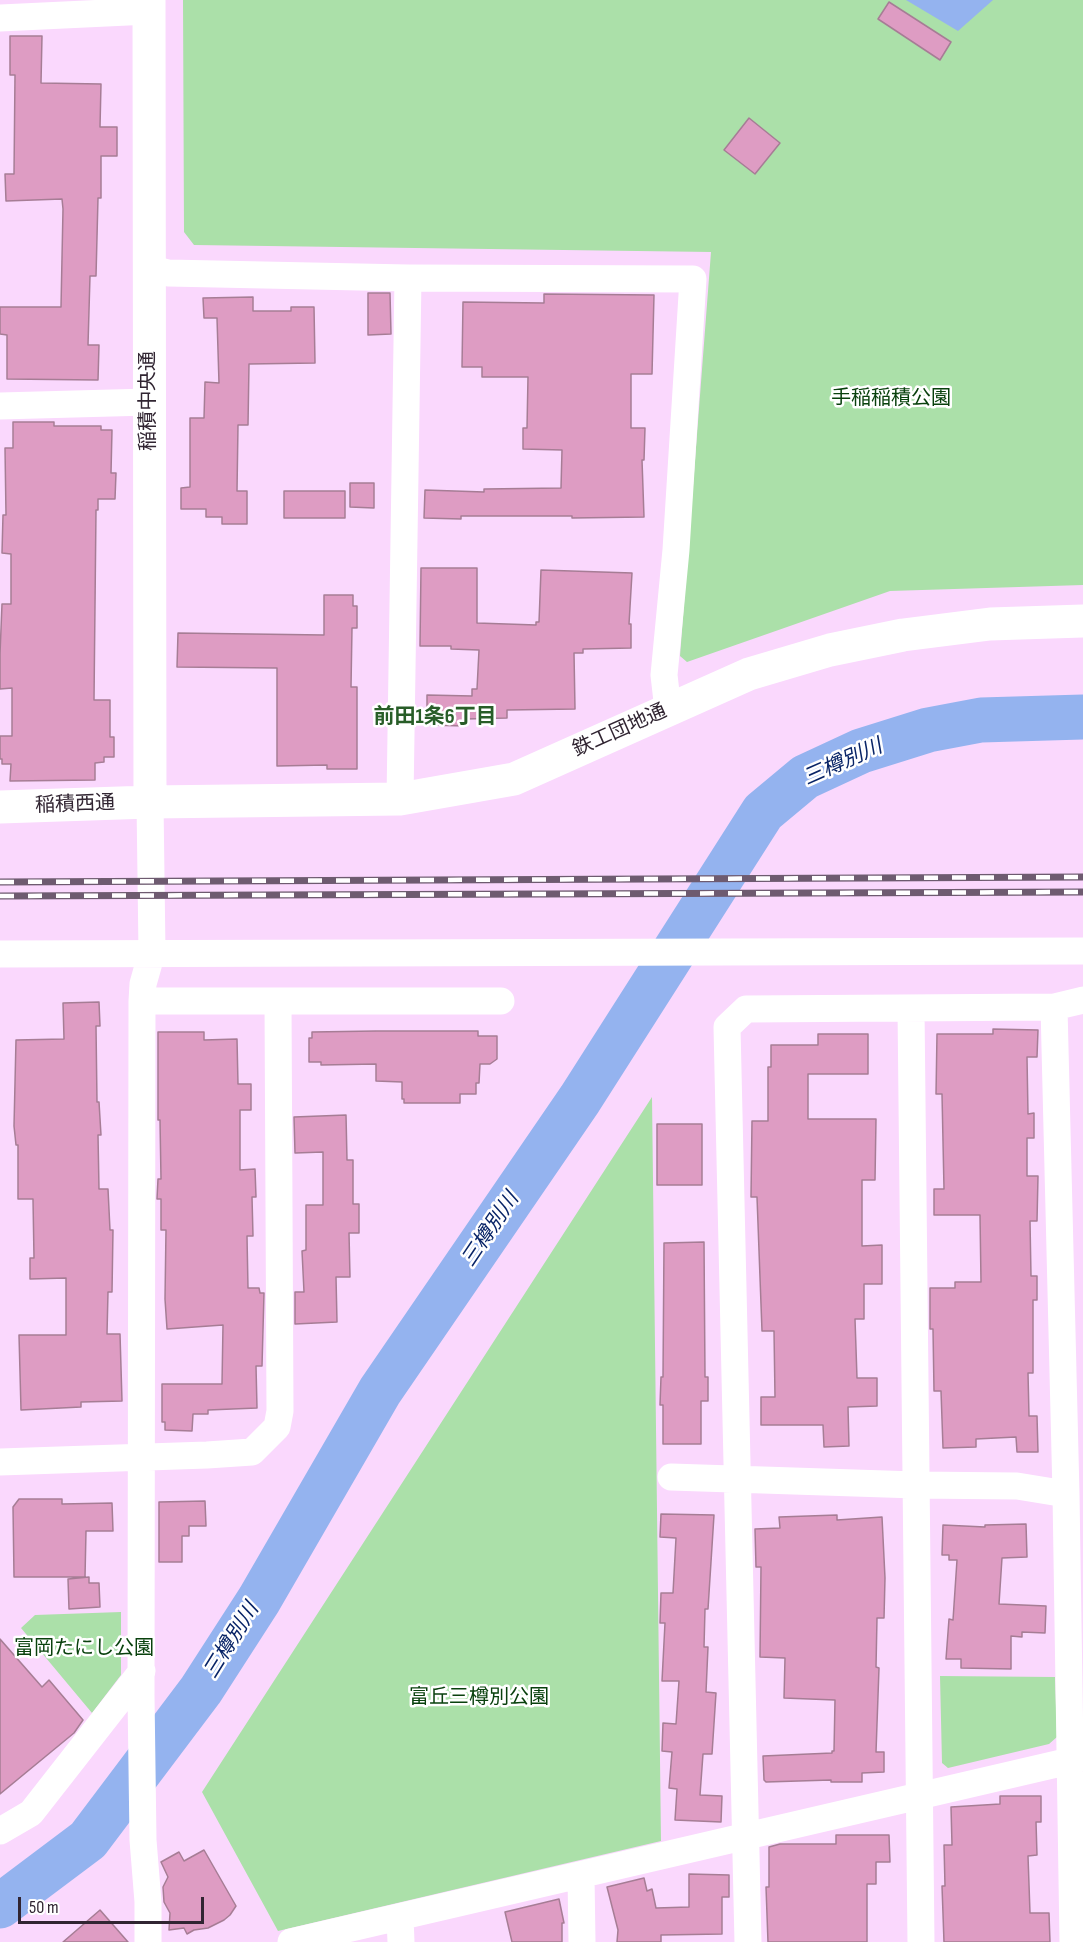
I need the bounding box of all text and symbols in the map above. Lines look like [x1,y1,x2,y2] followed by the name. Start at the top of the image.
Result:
[137,351,161,451] street label: 稲積中央通
[831,387,951,411] park label: 手稲稲積公園
[569,700,671,762] street label: 鉄工団地通
[373,705,497,731] district label: 前田1条6丁目
[800,734,886,792] water label: 三樽別川
[35,792,115,818] street label: 稲積西通
[457,1188,525,1272] water label: 三樽別川
[199,1599,265,1683] water label: 三樽別川
[14,1637,154,1661] park label: 富岡たにし公園
[409,1686,549,1710] park label: 富丘三樽別公園
[21,1885,207,1923] scale bar
[29,1897,59,1918] text: 50 m

